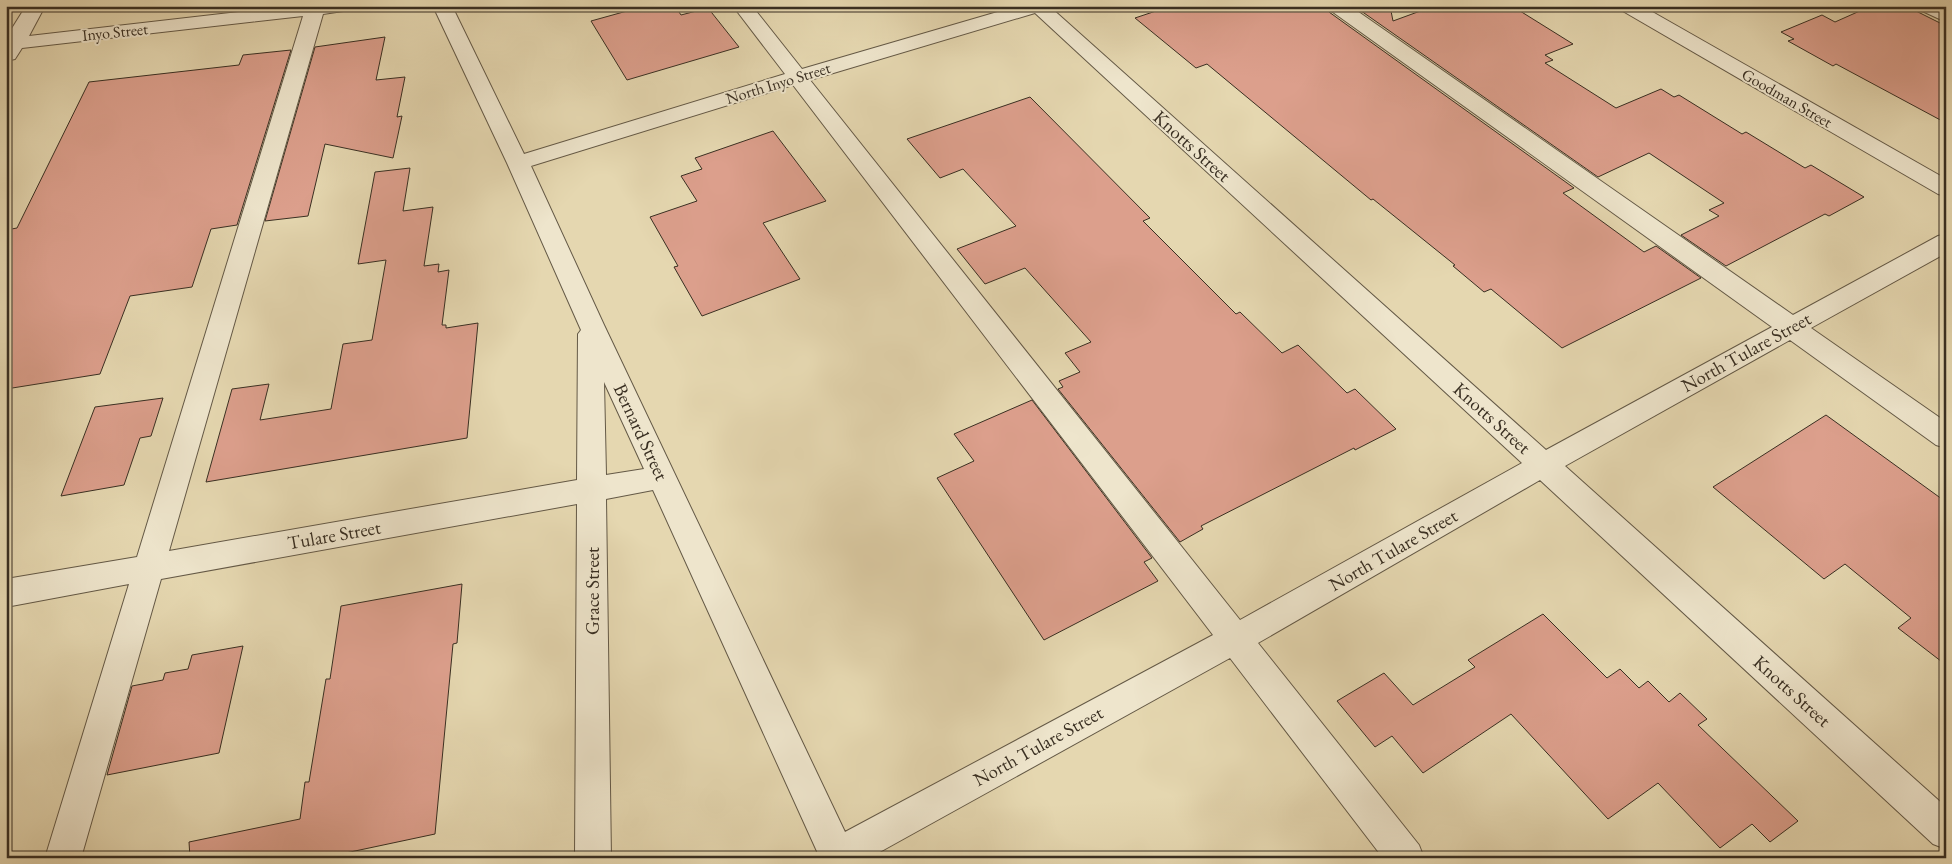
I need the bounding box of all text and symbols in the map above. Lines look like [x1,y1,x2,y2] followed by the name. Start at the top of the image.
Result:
[81,18,149,46] street label: Inyo Street
[723,57,833,109] street label: North Inyo Street
[1738,64,1836,132] street label: Goodman Street
[1148,105,1236,187] street label: Knotts Street
[1677,306,1815,398] street label: North Tulare Street
[1448,377,1536,459] street label: Knotts Street
[608,380,674,484] street label: Bernard Street
[1324,503,1462,597] street label: North Tulare Street
[285,515,383,555] street label: Tulare Street
[580,547,605,635] street label: Grace Street
[1748,650,1836,732] street label: Knotts Street
[969,700,1107,792] street label: North Tulare Street

